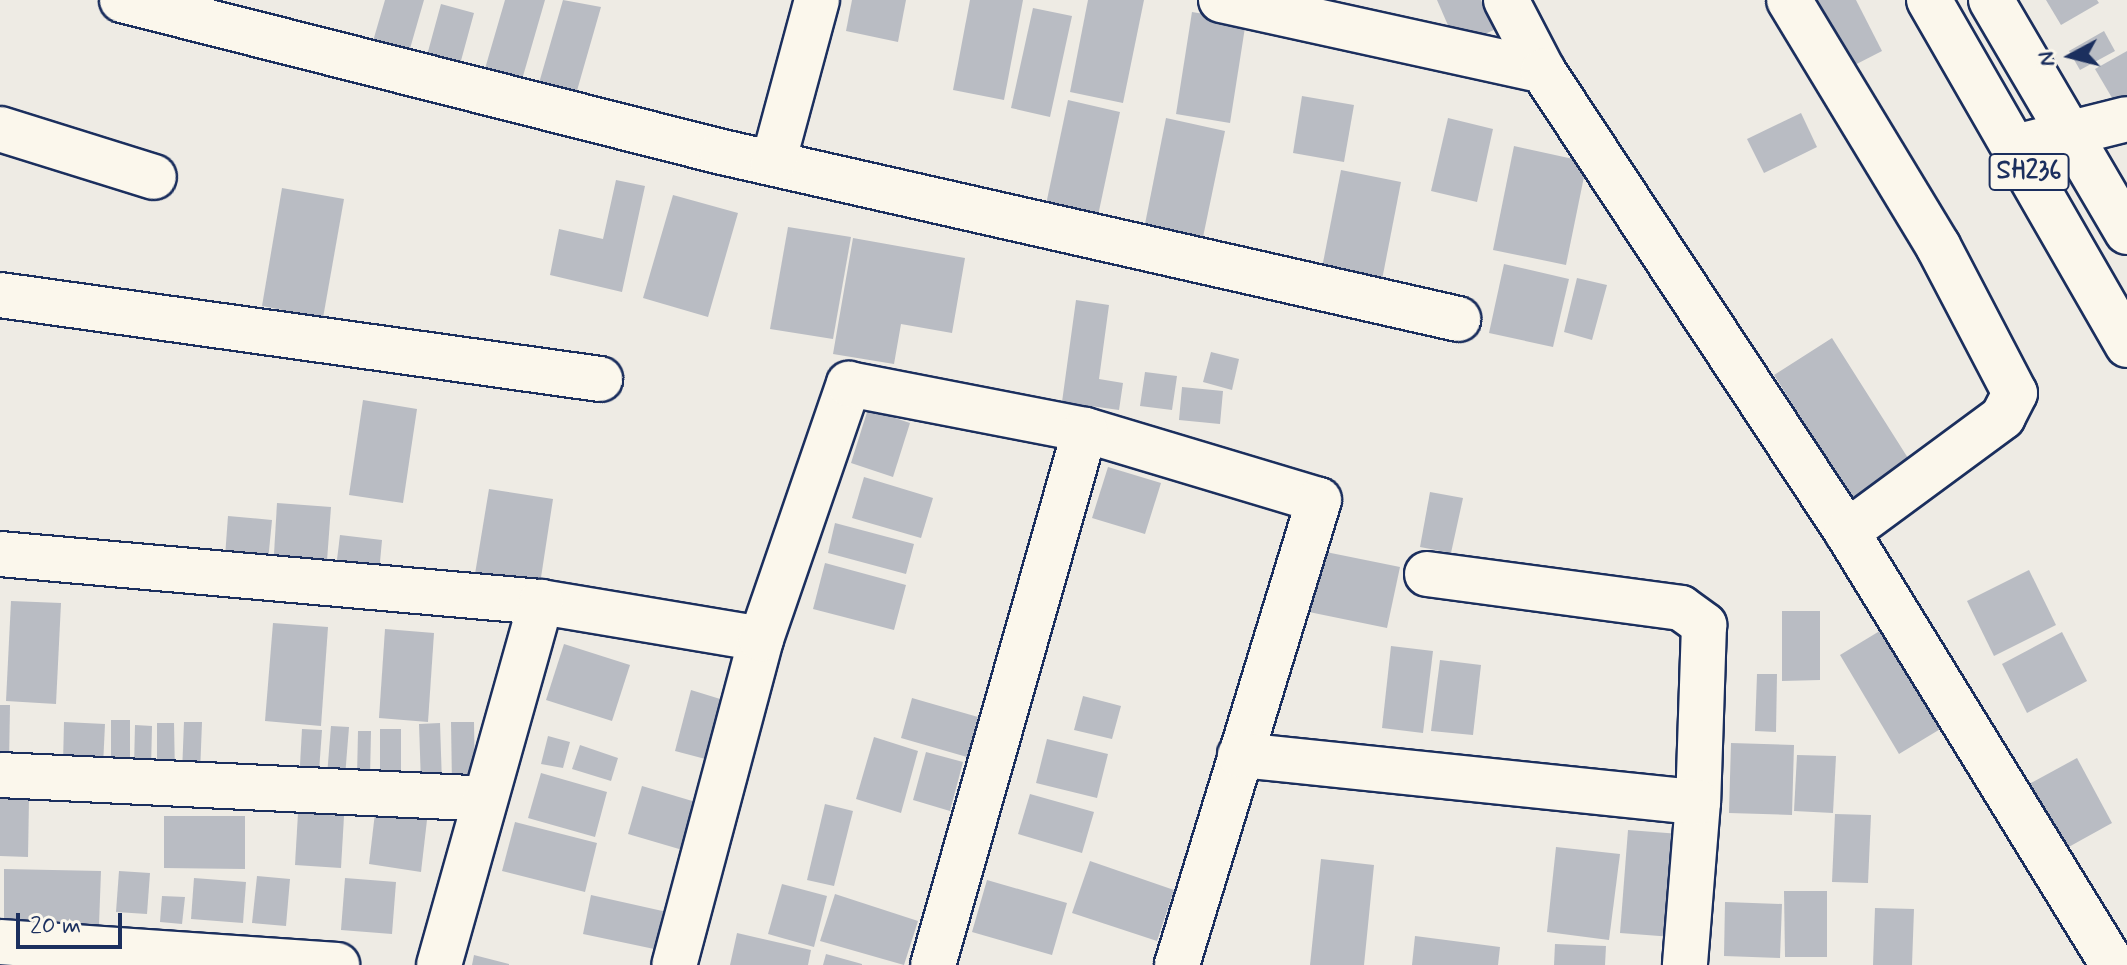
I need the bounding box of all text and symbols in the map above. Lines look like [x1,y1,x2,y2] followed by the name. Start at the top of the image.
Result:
[2031,16,2111,96] north arrow
[2032,50,2062,68] text: N
[1987,150,2071,194] road number: SH236
[20,897,126,947] scale bar
[30,911,81,942] text: 20 m

